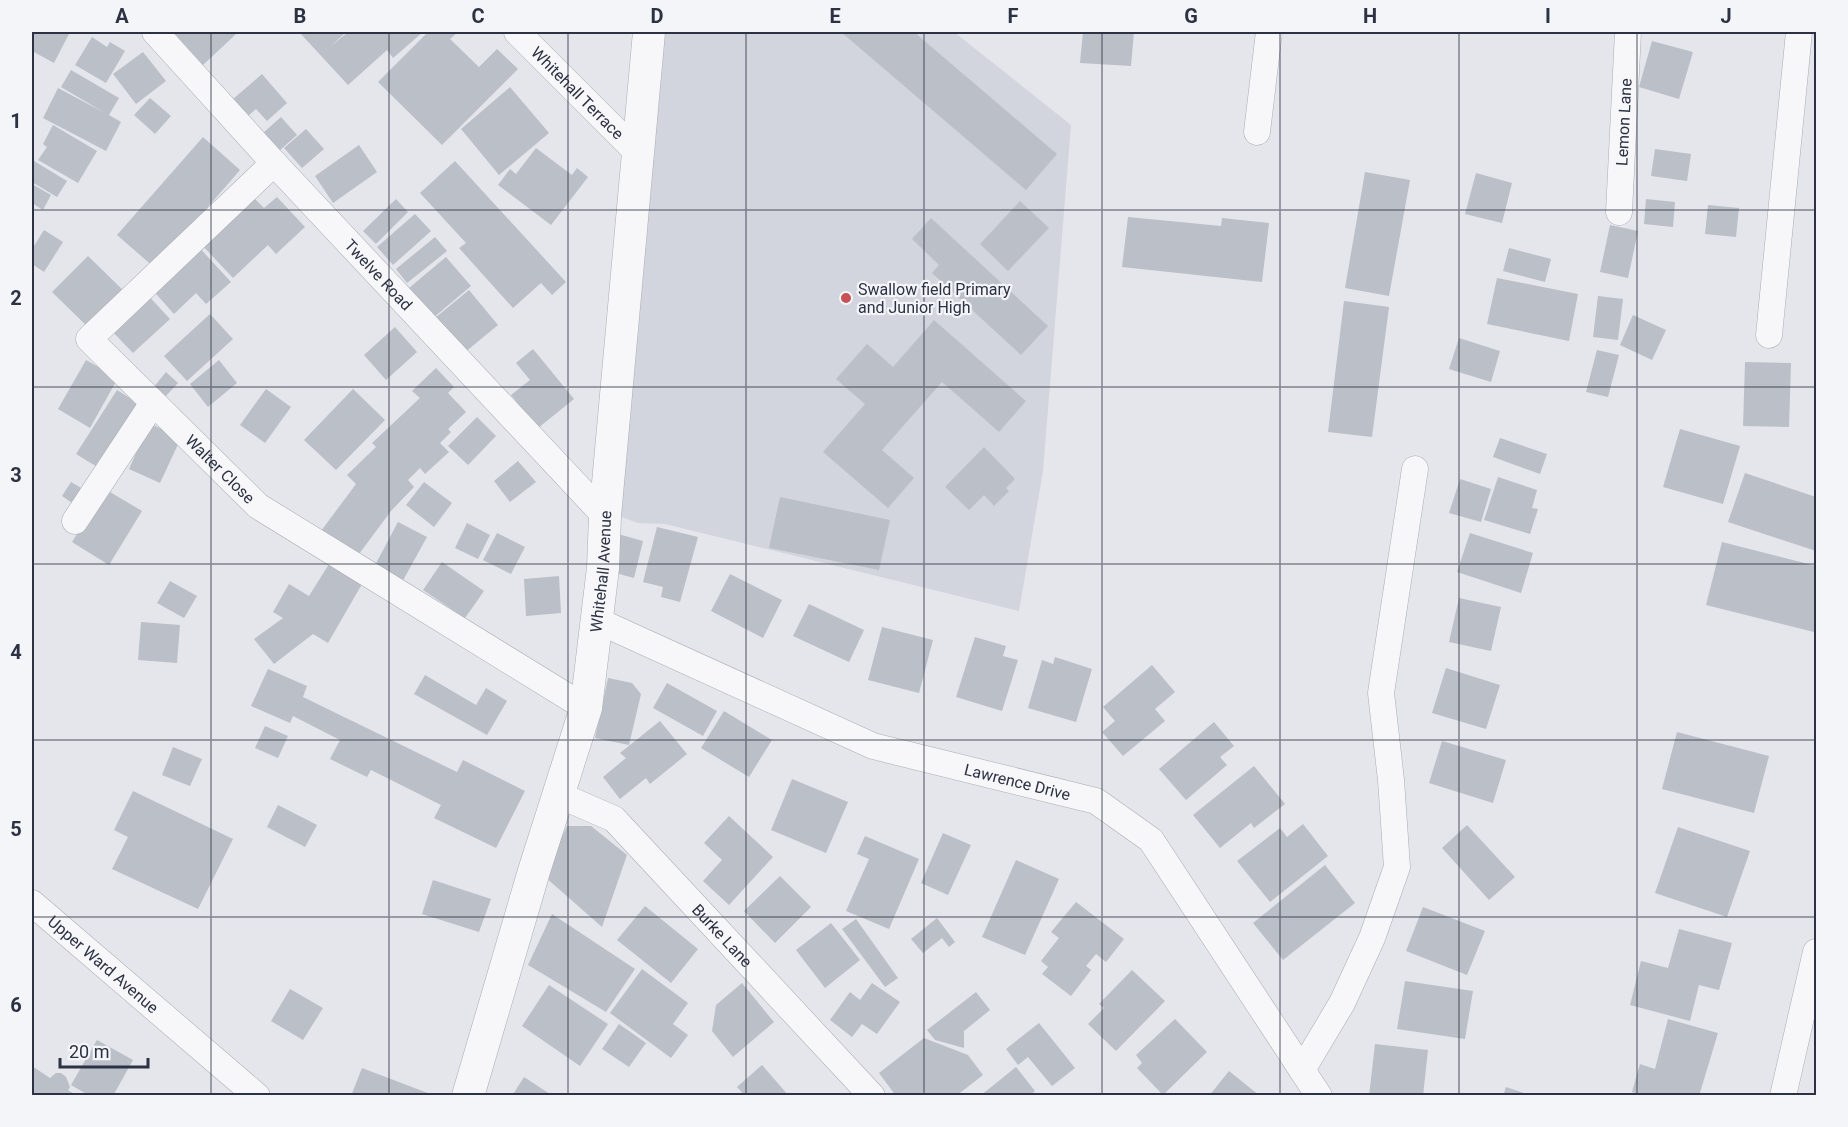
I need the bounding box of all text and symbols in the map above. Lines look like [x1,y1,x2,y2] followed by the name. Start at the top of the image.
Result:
[115,4,129,28] text: A
[294,4,306,28] text: B
[471,4,485,28] text: C
[651,4,664,28] text: D
[829,4,841,28] text: E
[1008,4,1019,28] text: F
[1184,4,1198,28] text: G
[1363,4,1377,28] text: H
[1545,4,1551,28] text: I
[1720,4,1732,28] text: J
[528,43,628,143] street label: Whitehall Terrace
[1612,78,1635,166] street label: Lemon Lane
[10,109,22,133] text: 1
[341,235,416,314] street label: Twelve Road
[858,280,1011,317] place label: Swallow field Primary and Junior High
[10,286,22,310] text: 2
[839,291,853,305] marker: Swallow field Primary and Junior High
[182,430,259,507] street label: Walter Close
[10,463,22,487] text: 3
[586,510,615,633] street label: Whitehall Avenue
[10,640,22,664] text: 4
[962,759,1072,804] street label: Lawrence Drive
[10,817,22,841] text: 5
[688,900,756,971] street label: Burke Lane
[44,912,162,1017] street label: Upper Ward Avenue
[10,993,22,1017] text: 6
[60,1031,148,1069] scale bar
[69,1041,109,1062] text: 20 m

